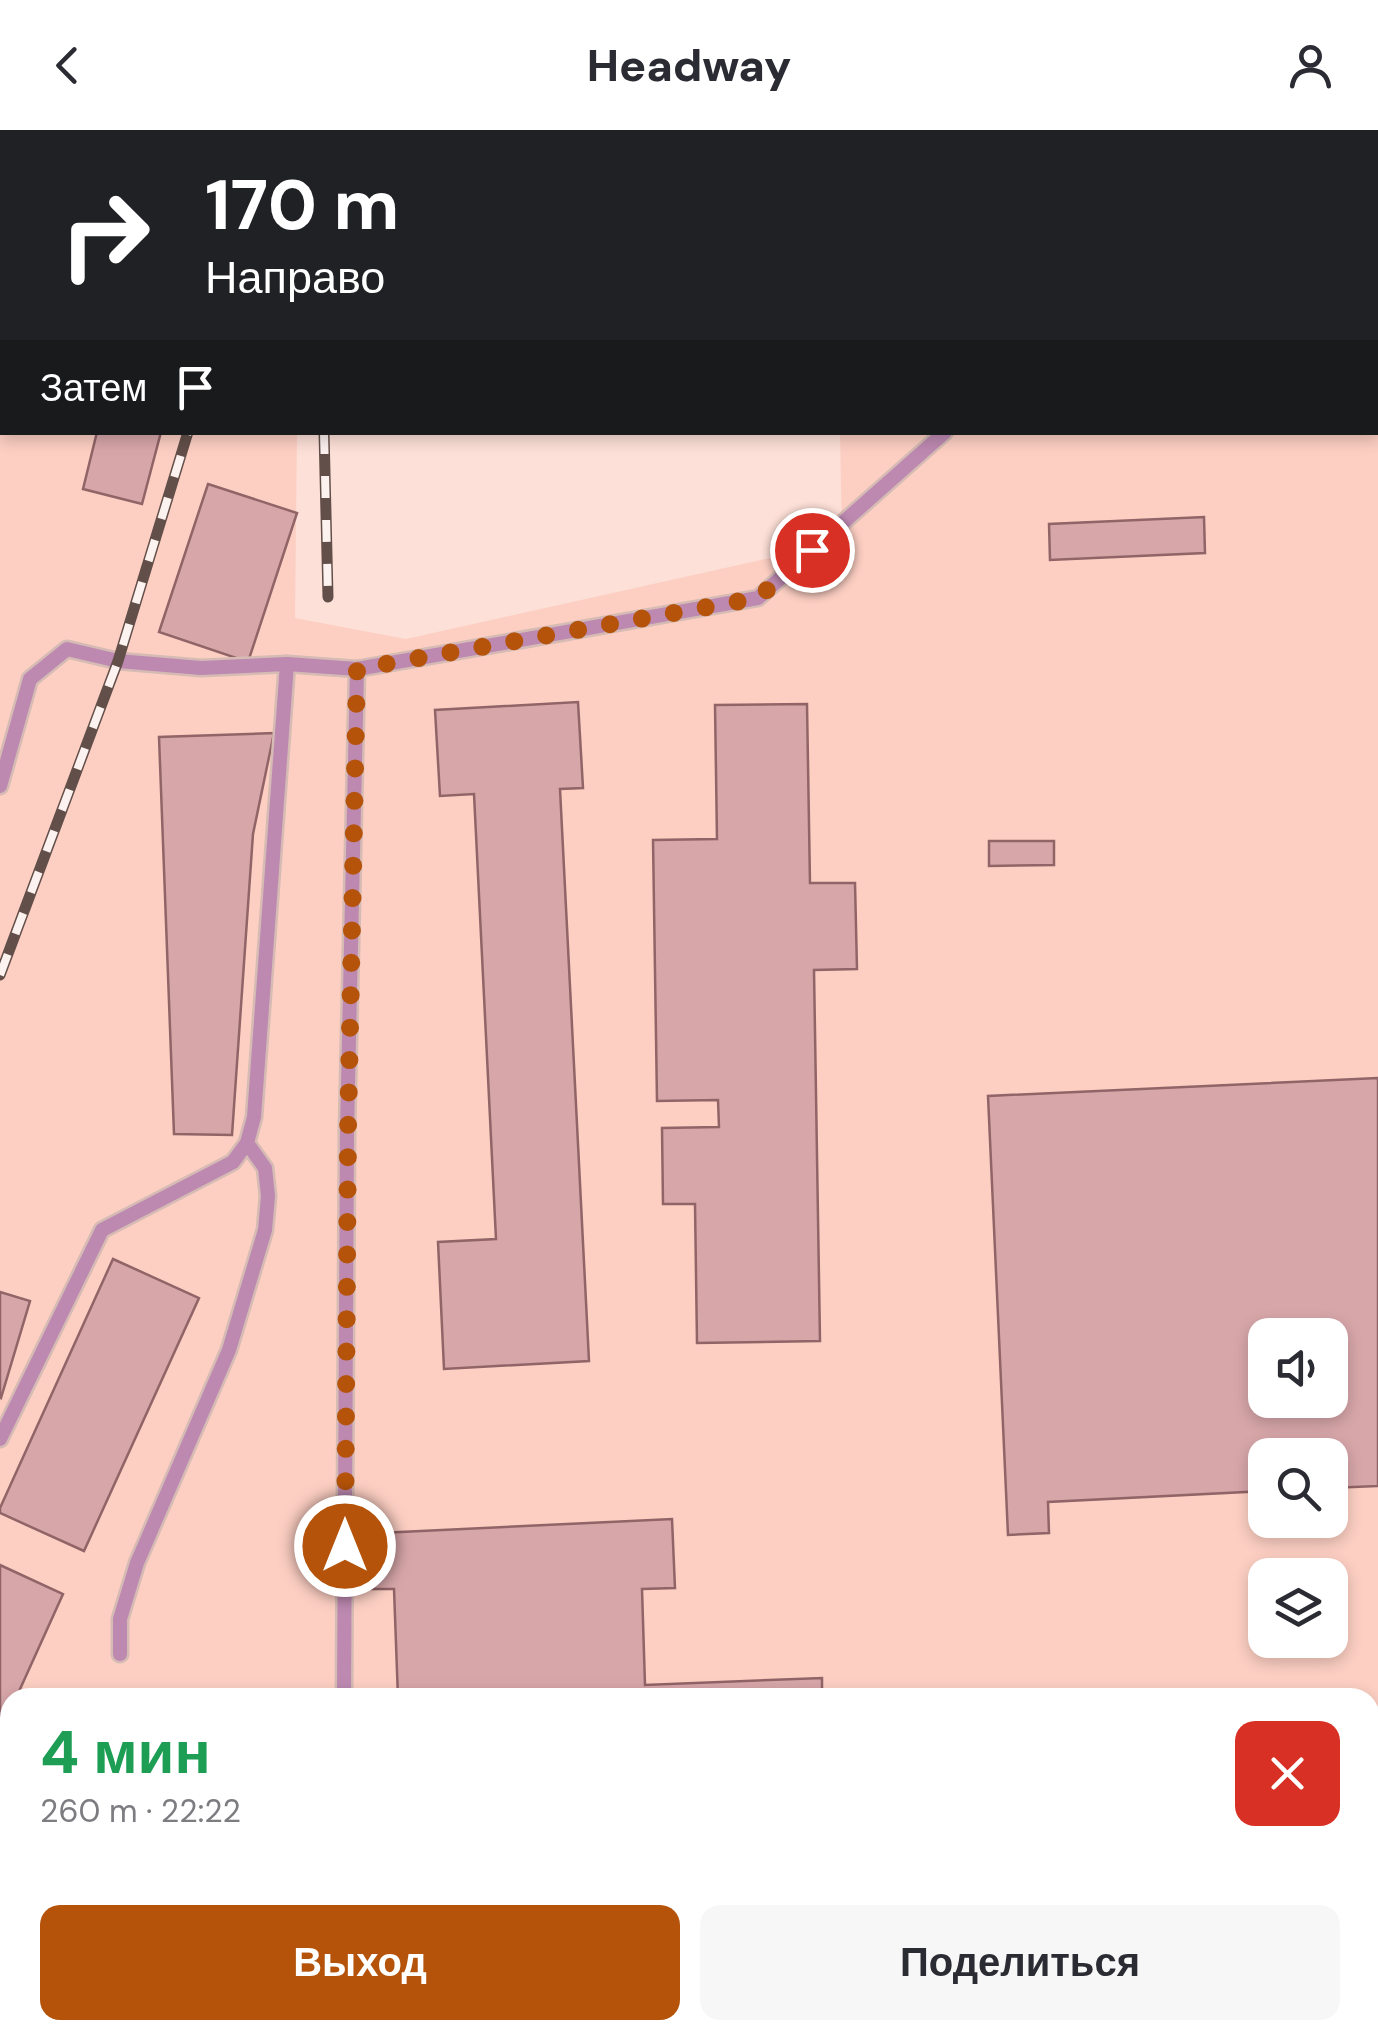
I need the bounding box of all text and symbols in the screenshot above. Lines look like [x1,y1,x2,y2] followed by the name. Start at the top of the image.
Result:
[587,36,791,95] text: Headway
[40,38,95,93] icon: back
[1283,38,1338,93] icon: person
[205,160,399,251] text: 170 m
[40,170,170,300] icon: right
[205,248,385,307] text: Направо
[168,360,223,415] icon: arrive
[40,363,148,413] text: Затем
[770,508,855,593] pin
[785,523,840,578] icon: arrive
[1248,1318,1348,1658] map controls
[1248,1318,1348,1418] button: sound
[1248,1438,1348,1538] button: search
[293,1494,397,1598] position arrow
[1248,1558,1348,1658] button: layers
[40,1713,211,1792] text: 4 мин
[1235,1721,1340,1826] button: close
[40,1790,241,1832] text: 260 m · 22:22
[40,1905,680,2020] button: Выход
[700,1905,1340,2020] button: Поделиться

